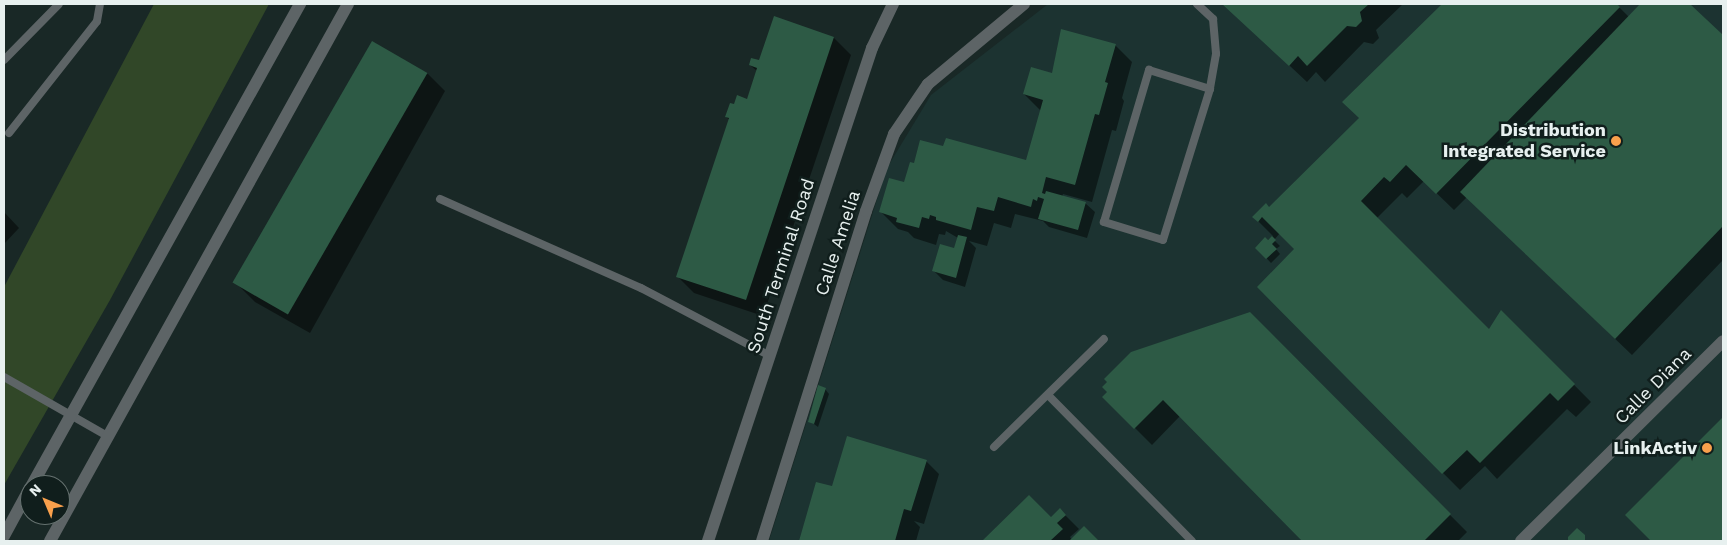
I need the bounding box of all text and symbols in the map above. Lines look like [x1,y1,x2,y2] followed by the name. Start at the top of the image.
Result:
[1443,120,1606,162] place label: Distribution Integrated Service
[1610,135,1622,147] marker: Distribution Integrated Service
[742,175,820,357] street label: South Terminal Road
[811,187,865,299] street label: Calle Amelia
[1610,343,1696,429] street label: Calle Diana
[1613,437,1697,459] place label: LinkActiv
[1701,442,1713,454] marker: LinkActiv
[20,475,70,525] north arrow
[26,481,44,499] text: N

